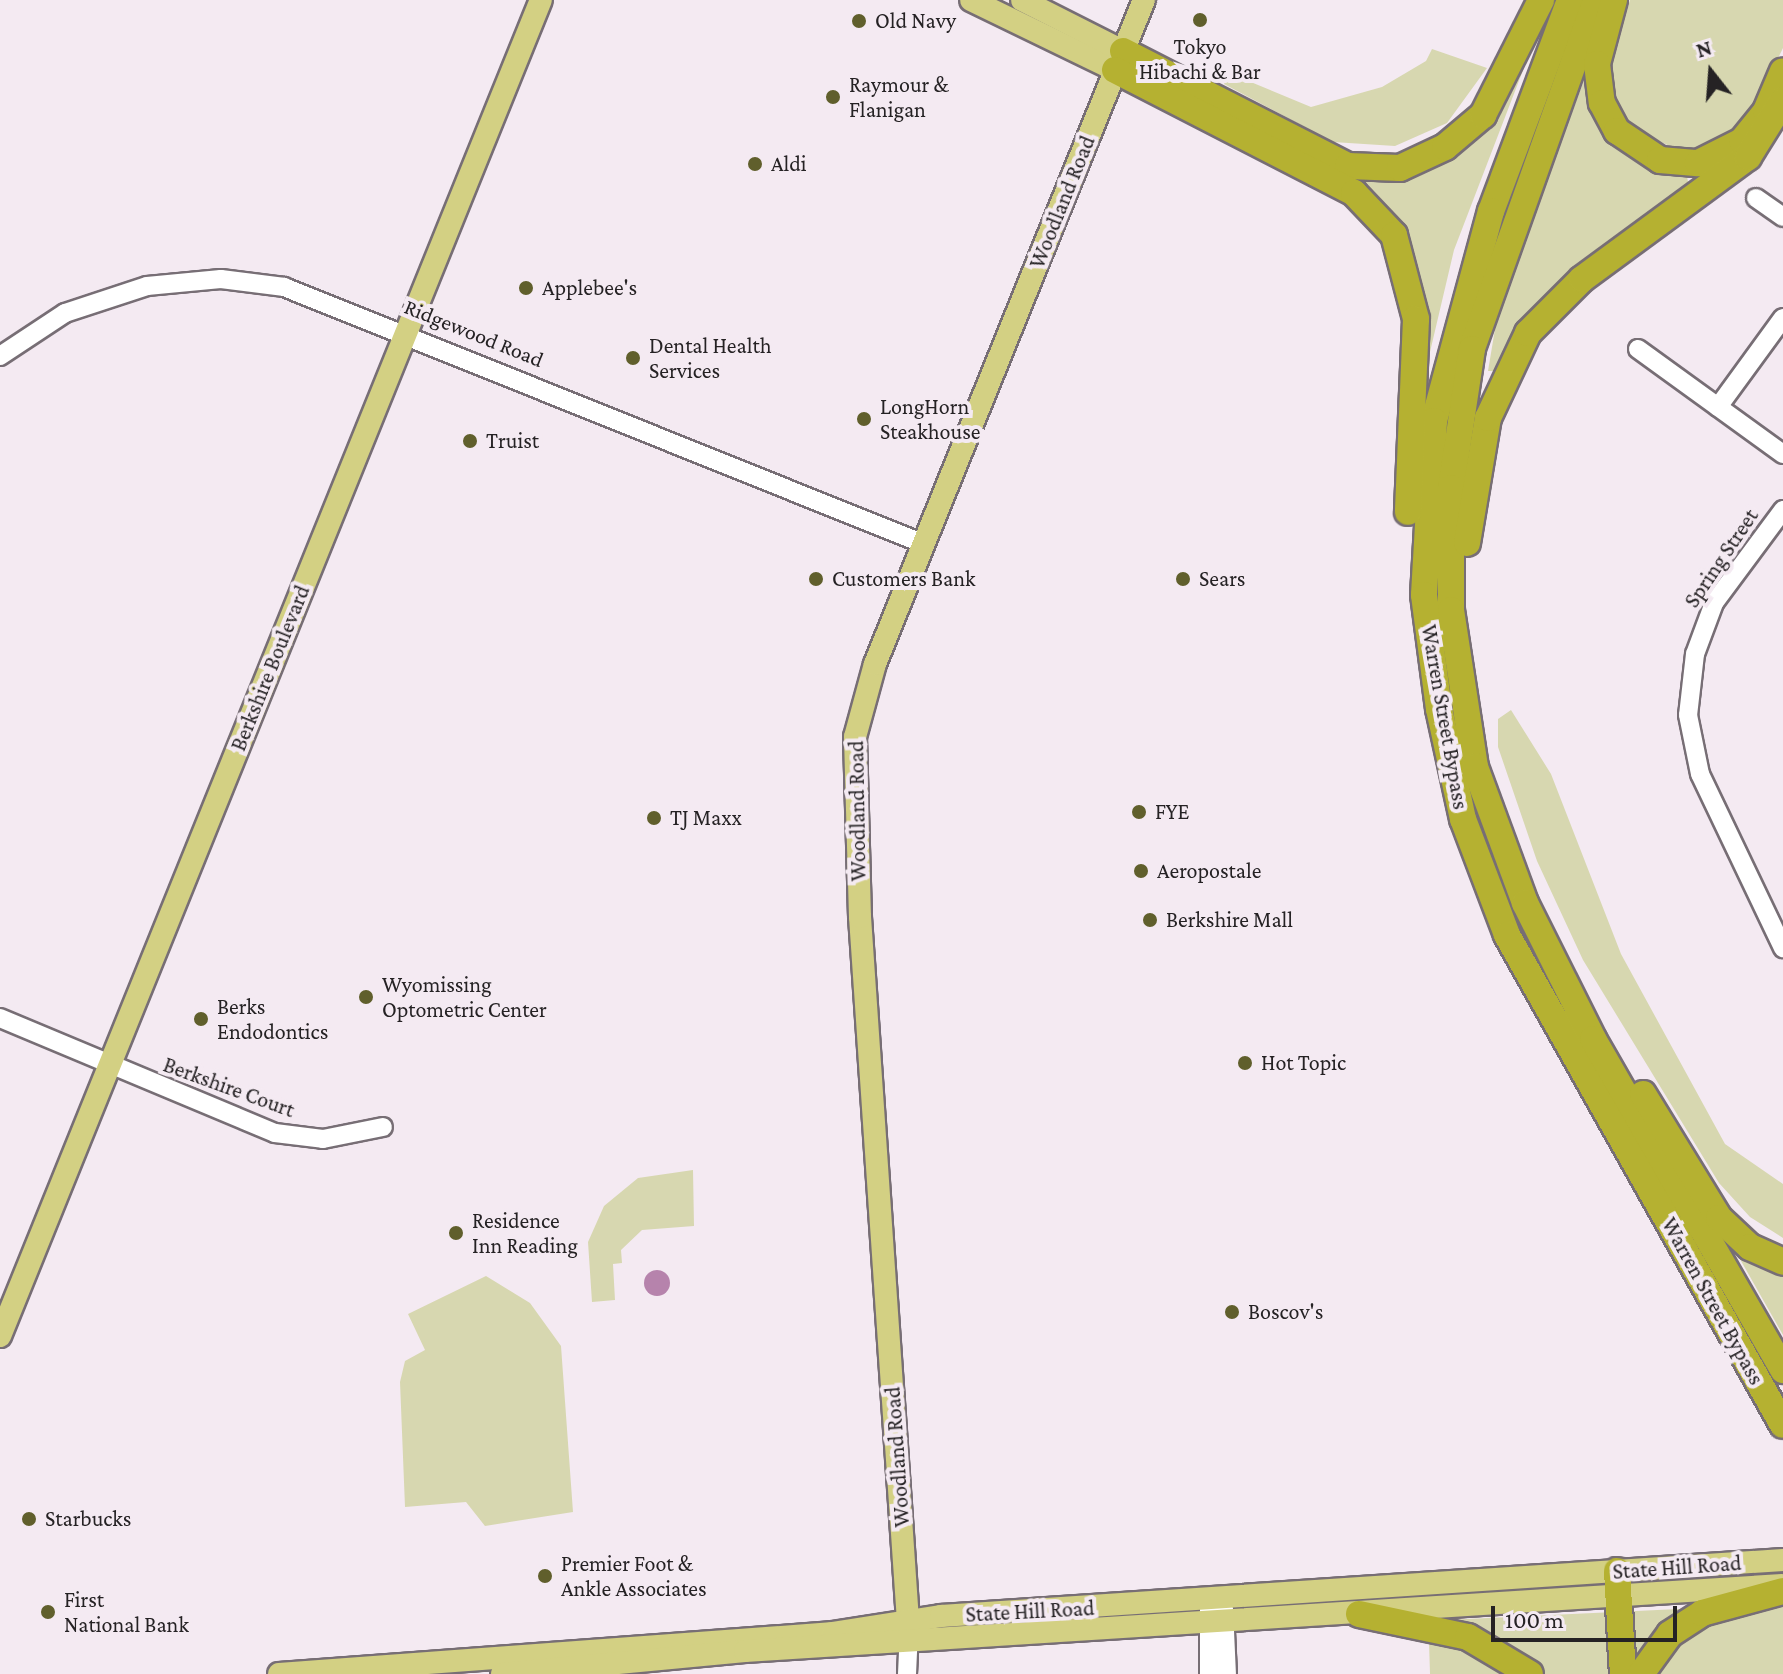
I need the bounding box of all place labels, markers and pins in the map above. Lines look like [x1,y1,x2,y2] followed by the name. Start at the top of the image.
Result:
[875,8,956,34] place label: Old Navy
[1191,11,1209,29] marker: Tokyo Hibachi & Bar
[850,12,868,30] marker: Old Navy
[1139,33,1261,84] place label: Tokyo Hibachi & Bar
[849,71,949,122] place label: Raymour & Flanigan
[824,88,842,106] marker: Raymour & Flanigan
[771,151,807,177] place label: Aldi
[746,155,764,173] marker: Aldi
[542,275,637,301] place label: Applebee's
[517,279,535,297] marker: Applebee's
[649,332,772,384] place label: Dental Health Services
[624,349,642,367] marker: Dental Health Services
[880,393,980,444] place label: LongHorn Steakhouse
[855,410,873,428] marker: LongHorn Steakhouse
[486,428,539,454] place label: Truist
[461,432,479,450] marker: Truist
[832,566,976,592] place label: Customers Bank
[1199,566,1245,592] place label: Sears
[807,570,825,588] marker: Customers Bank
[1174,570,1192,588] marker: Sears
[1155,799,1189,825] place label: FYE
[1130,803,1148,821] marker: FYE
[670,805,742,831] place label: TJ Maxx
[645,809,663,827] marker: TJ Maxx
[1157,858,1261,884] place label: Aeropostale
[1132,862,1150,880] marker: Aeropostale
[1166,907,1293,933] place label: Berkshire Mall
[1141,911,1159,929] marker: Berkshire Mall
[382,971,547,1022] place label: Wyomissing Optometric Center
[357,988,375,1006] marker: Wyomissing Optometric Center
[217,993,328,1044] place label: Berks Endodontics
[192,1010,210,1028] marker: Berks Endodontics
[1261,1050,1346,1076] place label: Hot Topic
[1236,1054,1254,1072] marker: Hot Topic
[472,1207,578,1258] place label: Residence Inn Reading
[447,1224,465,1242] marker: Residence Inn Reading
[1248,1299,1323,1325] place label: Boscov's
[1223,1303,1241,1321] marker: Boscov's
[45,1506,131,1532] place label: Starbucks
[20,1510,38,1528] marker: Starbucks
[561,1550,707,1602] place label: Premier Foot & Ankle Associates
[536,1567,554,1585] marker: Premier Foot & Ankle Associates
[64,1586,189,1638] place label: First National Bank
[39,1603,57,1621] marker: First National Bank

